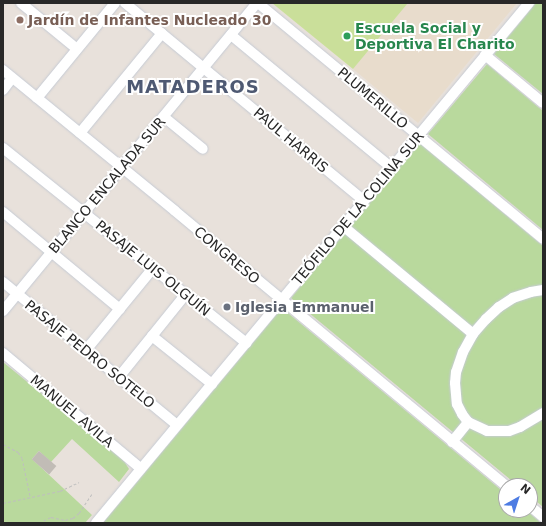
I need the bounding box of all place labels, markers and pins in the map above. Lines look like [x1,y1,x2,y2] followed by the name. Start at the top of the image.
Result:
[28,12,271,28] place label: Jardín de Infantes Nucleado 30
[15,15,25,25] marker: Jardín de Infantes Nucleado 30
[355,20,515,52] place label: Escuela Social y Deportiva El Charito
[342,31,352,41] marker: Escuela Social y Deportiva El Charito
[235,299,374,315] place label: Iglesia Emmanuel
[222,302,232,312] marker: Iglesia Emmanuel

